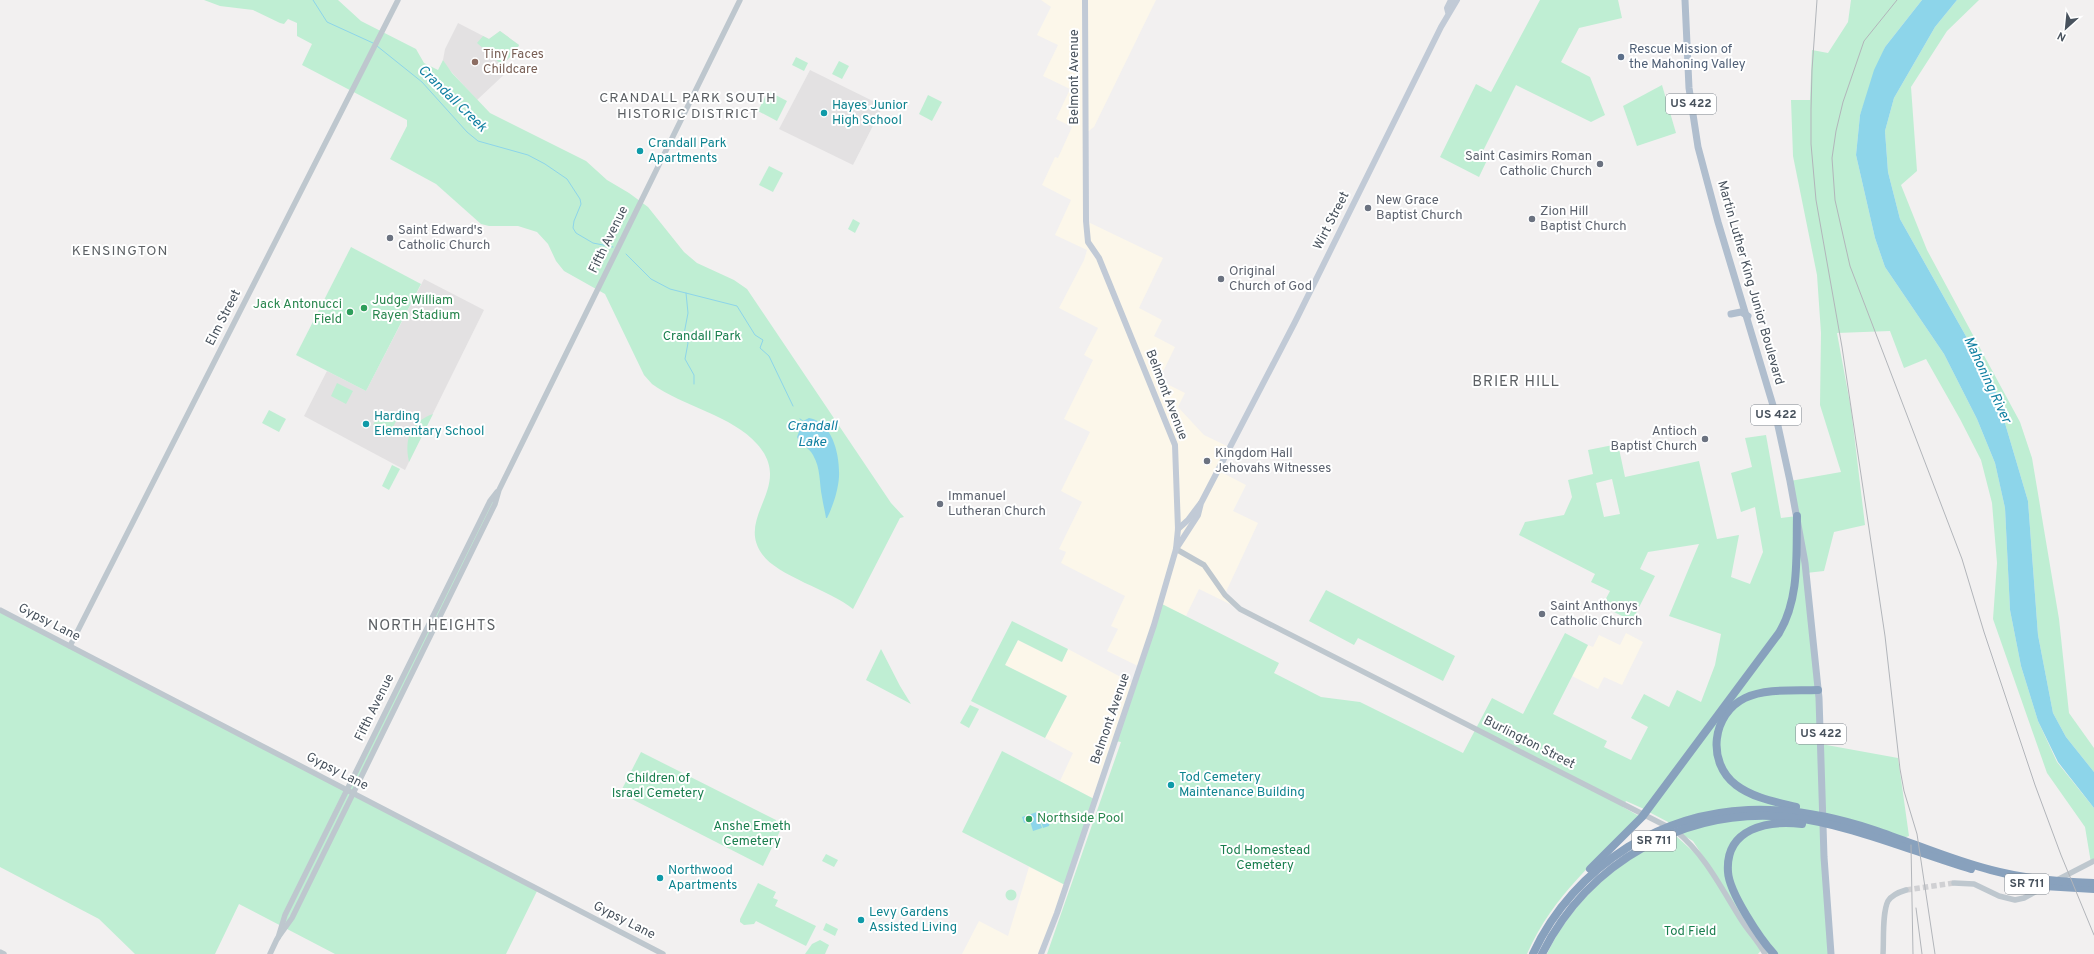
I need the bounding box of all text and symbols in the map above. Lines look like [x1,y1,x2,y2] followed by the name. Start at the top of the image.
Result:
[2046,8,2086,48] north arrow
[2055,28,2069,44] text: N
[1067,29,1083,125] street label: Belmont Avenue
[1629,42,1746,73] place label: Rescue Mission of the Mahoning Valley
[483,47,544,78] place label: Tiny Faces Childcare
[1616,52,1626,62] marker: Rescue Mission of the Mahoning Valley
[470,57,480,67] marker: Tiny Faces Childcare
[414,62,491,137] water label: Crandall Creek
[599,90,777,123] district label: CRANDALL PARK SOUTH HISTORIC DISTRICT
[1666,94,1716,114] road number: US 422
[832,98,908,129] place label: Hayes Junior High School
[819,108,829,118] marker: Hayes Junior High School
[648,136,727,167] place label: Crandall Park Apartments
[635,146,645,156] marker: Crandall Park Apartments
[1465,149,1592,180] place label: Saint Casimirs Roman Catholic Church
[1595,159,1605,169] marker: Saint Casimirs Roman Catholic Church
[1713,179,1787,387] street label: Martin Luther King Junior Boulevard
[1311,189,1354,253] street label: Wirt Street
[1376,193,1462,224] place label: New Grace Baptist Church
[1363,203,1373,213] marker: New Grace Baptist Church
[586,204,632,276] street label: Fifth Avenue
[1540,204,1626,235] place label: Zion Hill Baptist Church
[1527,214,1537,224] marker: Zion Hill Baptist Church
[398,223,490,254] place label: Saint Edward's Catholic Church
[385,233,395,243] marker: Saint Edward's Catholic Church
[72,243,168,260] district label: KENSINGTON
[1229,264,1312,295] place label: Original Church of God
[1216,274,1226,284] marker: Original Church of God
[203,287,245,349] street label: Elm Street
[372,293,460,324] place label: Judge William Rayen Stadium
[253,297,342,328] place label: Jack Antonucci Field
[359,303,369,313] marker: Judge William Rayen Stadium
[345,307,355,317] marker: Jack Antonucci Field
[663,329,741,345] park label: Crandall Park
[1959,334,2015,428] water label: Mahoning River
[1141,348,1191,442] street label: Belmont Avenue
[1472,373,1560,392] district label: BRIER HILL
[1751,405,1801,425] road number: US 422
[374,409,484,440] place label: Harding Elementary School
[787,418,839,451] water label: Crandall Lake
[361,419,371,429] marker: Harding Elementary School
[1611,424,1697,455] place label: Antioch Baptist Church
[1700,434,1710,444] marker: Antioch Baptist Church
[1215,446,1331,477] place label: Kingdom Hall Jehovahs Witnesses
[1202,456,1212,466] marker: Kingdom Hall Jehovahs Witnesses
[948,489,1046,520] place label: Immanuel Lutheran Church
[935,499,945,509] marker: Immanuel Lutheran Church
[1550,599,1642,630] place label: Saint Anthonys Catholic Church
[15,601,83,645] street label: Gypsy Lane
[1537,609,1547,619] marker: Saint Anthonys Catholic Church
[368,617,496,636] district label: NORTH HEIGHTS
[1088,671,1134,767] street label: Belmont Avenue
[352,672,398,744] street label: Fifth Avenue
[1481,713,1578,773] street label: Burlington Street
[1796,724,1846,744] road number: US 422
[303,750,371,794] street label: Gypsy Lane
[1179,770,1305,801] place label: Tod Cemetery Maintenance Building
[612,771,704,802] park label: Children of Israel Cemetery
[1166,780,1176,790] marker: Tod Cemetery Maintenance Building
[1037,811,1124,827] place label: Northside Pool
[1024,814,1034,824] marker: Northside Pool
[713,819,791,850] park label: Anshe Emeth Cemetery
[1632,831,1676,851] road number: SR 711
[1220,843,1310,874] park label: Tod Homestead Cemetery
[668,863,737,894] place label: Northwood Apartments
[655,873,665,883] marker: Northwood Apartments
[2005,874,2049,894] road number: SR 711
[590,899,658,943] street label: Gypsy Lane
[869,905,957,936] place label: Levy Gardens Assisted Living
[856,915,866,925] marker: Levy Gardens Assisted Living
[1664,924,1716,940] park label: Tod Field

